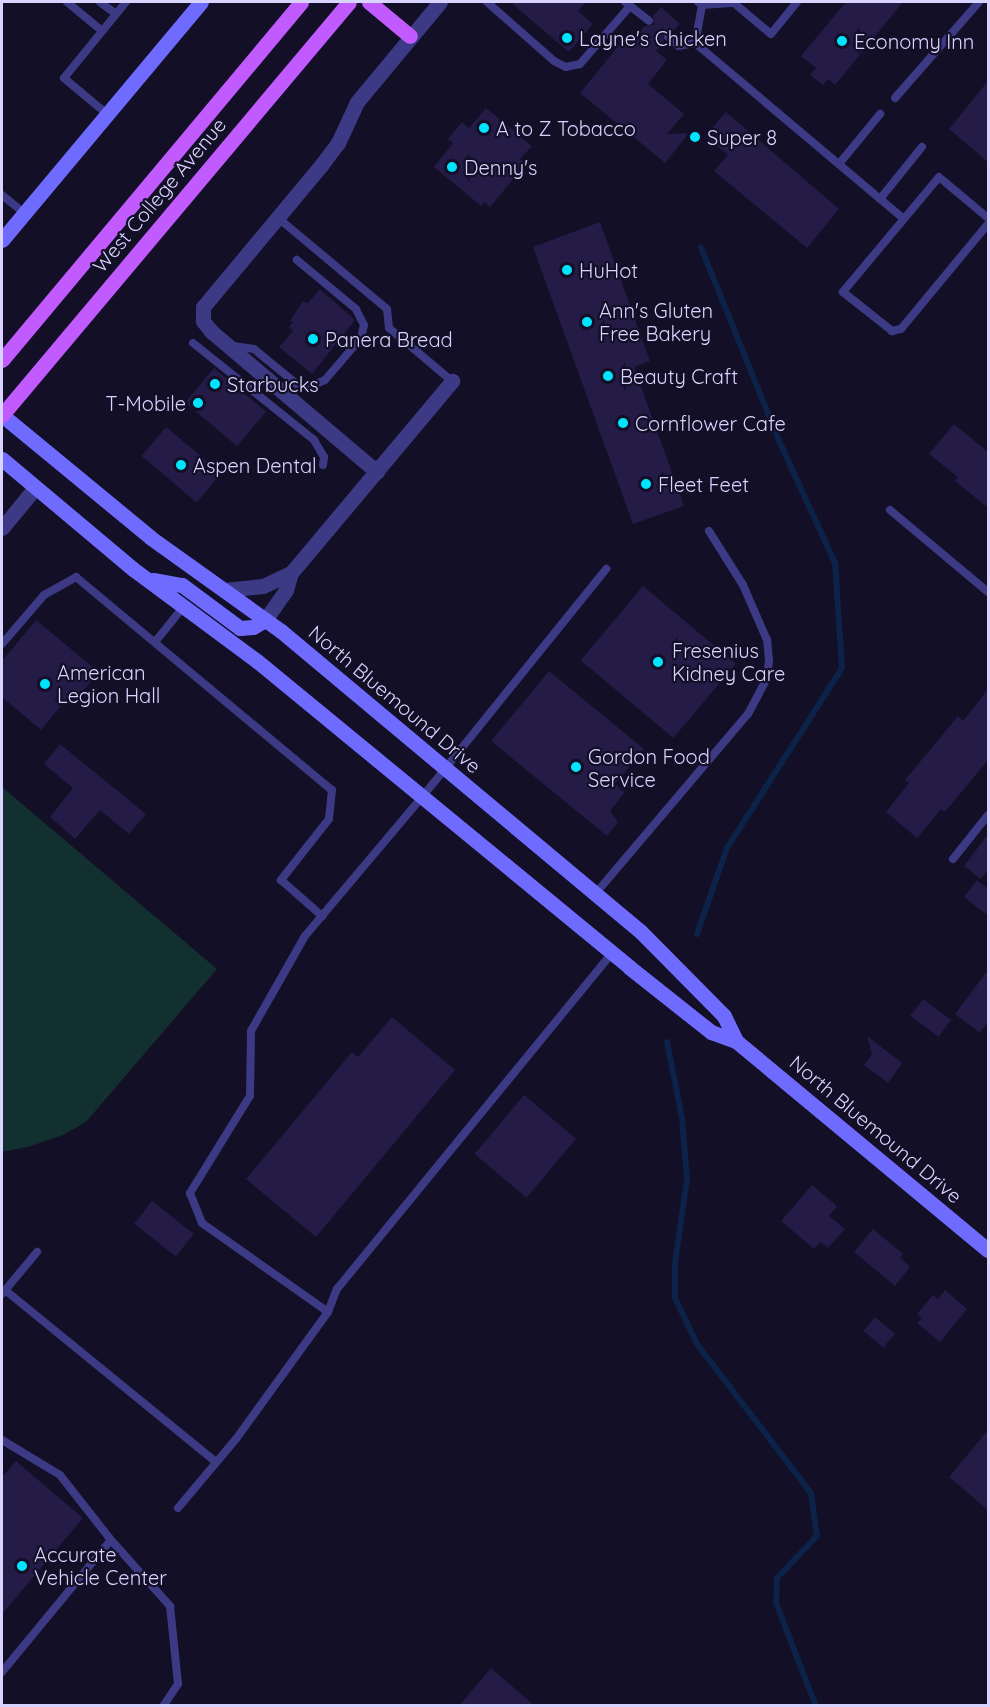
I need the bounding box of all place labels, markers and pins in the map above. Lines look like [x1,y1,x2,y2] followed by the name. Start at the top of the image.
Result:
[579,26,727,50] place label: Layne's Chicken
[854,29,974,53] place label: Economy Inn
[560,31,574,45] marker: Layne's Chicken
[835,34,849,48] marker: Economy Inn
[496,116,636,140] place label: A to Z Tobacco
[477,121,491,135] marker: A to Z Tobacco
[707,125,777,149] place label: Super 8
[688,130,702,144] marker: Super 8
[464,155,537,179] place label: Denny's
[445,160,459,174] marker: Denny's
[579,258,638,282] place label: HuHot
[560,263,574,277] marker: HuHot
[599,298,713,345] place label: Ann's Gluten Free Bakery
[580,315,594,329] marker: Ann's Gluten Free Bakery
[325,327,453,351] place label: Panera Bread
[306,332,320,346] marker: Panera Bread
[620,364,738,388] place label: Beauty Craft
[601,369,615,383] marker: Beauty Craft
[227,372,319,396] place label: Starbucks
[208,377,222,391] marker: Starbucks
[105,391,186,415] place label: T-Mobile
[191,396,205,410] marker: T-Mobile
[635,411,786,435] place label: Cornflower Cafe
[616,416,630,430] marker: Cornflower Cafe
[193,453,317,477] place label: Aspen Dental
[174,458,188,472] marker: Aspen Dental
[658,472,749,496] place label: Fleet Feet
[639,477,653,491] marker: Fleet Feet
[672,638,785,685] place label: Fresenius Kidney Care
[649,653,667,671] marker: Fresenius Kidney Care
[57,660,160,707] place label: American Legion Hall
[38,677,52,691] marker: American Legion Hall
[588,744,710,791] place label: Gordon Food Service
[569,760,583,774] marker: Gordon Food Service
[34,1542,167,1589] place label: Accurate Vehicle Center
[15,1559,29,1573] marker: Accurate Vehicle Center

